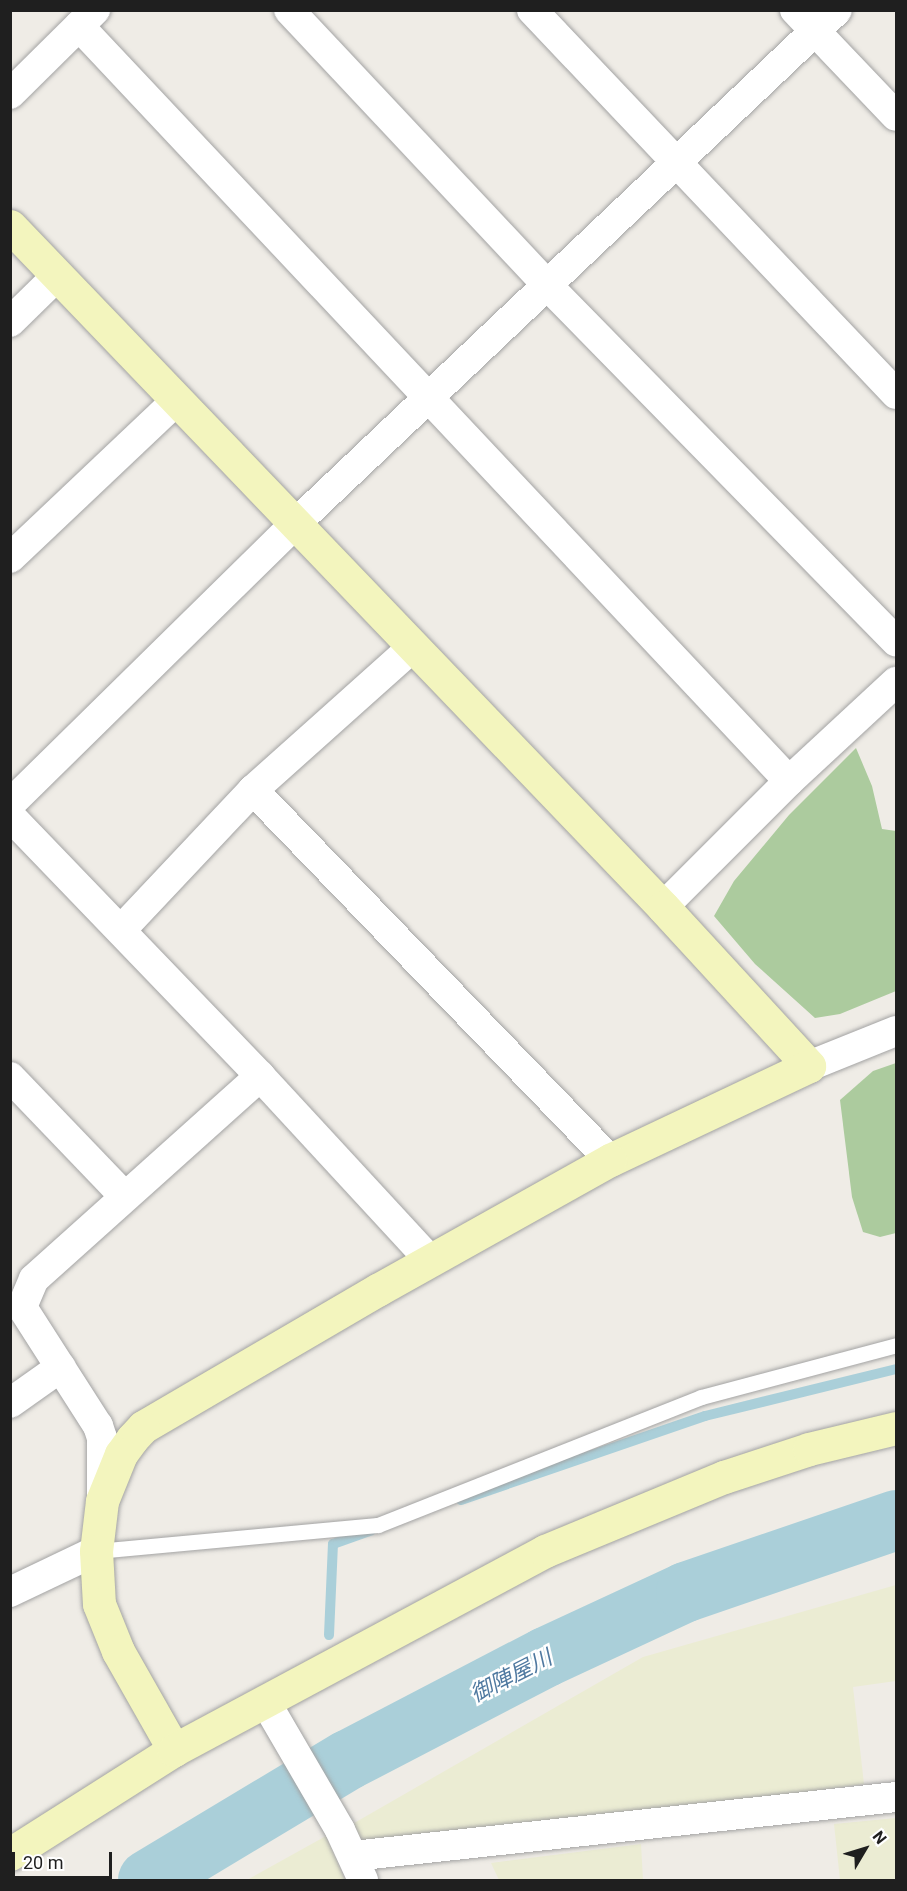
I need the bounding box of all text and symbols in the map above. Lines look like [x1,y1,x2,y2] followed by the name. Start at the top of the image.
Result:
[466,1644,556,1708] water label: 御陣屋川
[835,1819,895,1879] north arrow
[869,1827,891,1848] text: N
[15,1840,116,1878] scale bar
[23,1852,63,1873] text: 20 m

